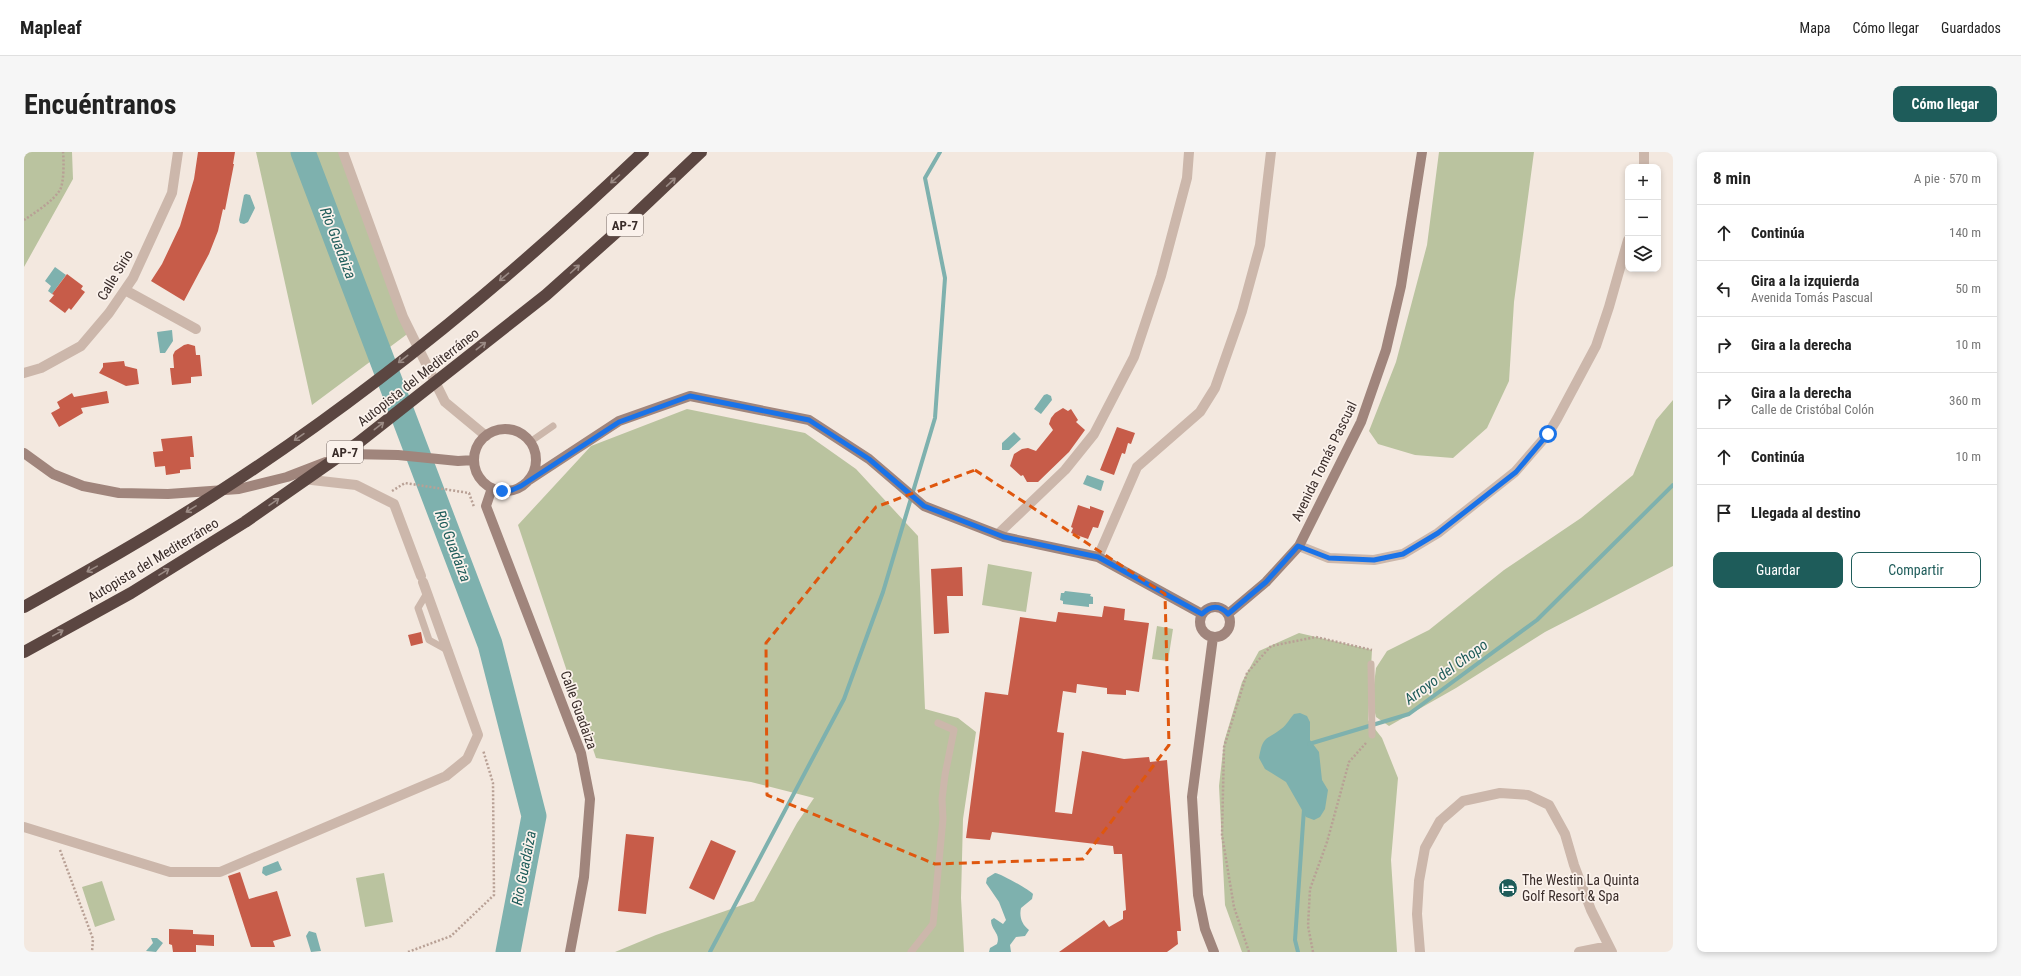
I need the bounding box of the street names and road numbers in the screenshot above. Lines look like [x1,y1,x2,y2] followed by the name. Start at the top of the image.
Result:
[607,214,643,236] road number: AP-7
[94,247,136,303] street label: Calle Sirio
[354,325,482,429] street label: Autopista del Mediterráneo
[1288,399,1360,523] street label: Avenida Tomás Pascual
[327,441,363,463] road number: AP-7
[85,515,221,605] street label: Autopista del Mediterráneo
[557,669,601,751] street label: Calle Guadaiza

